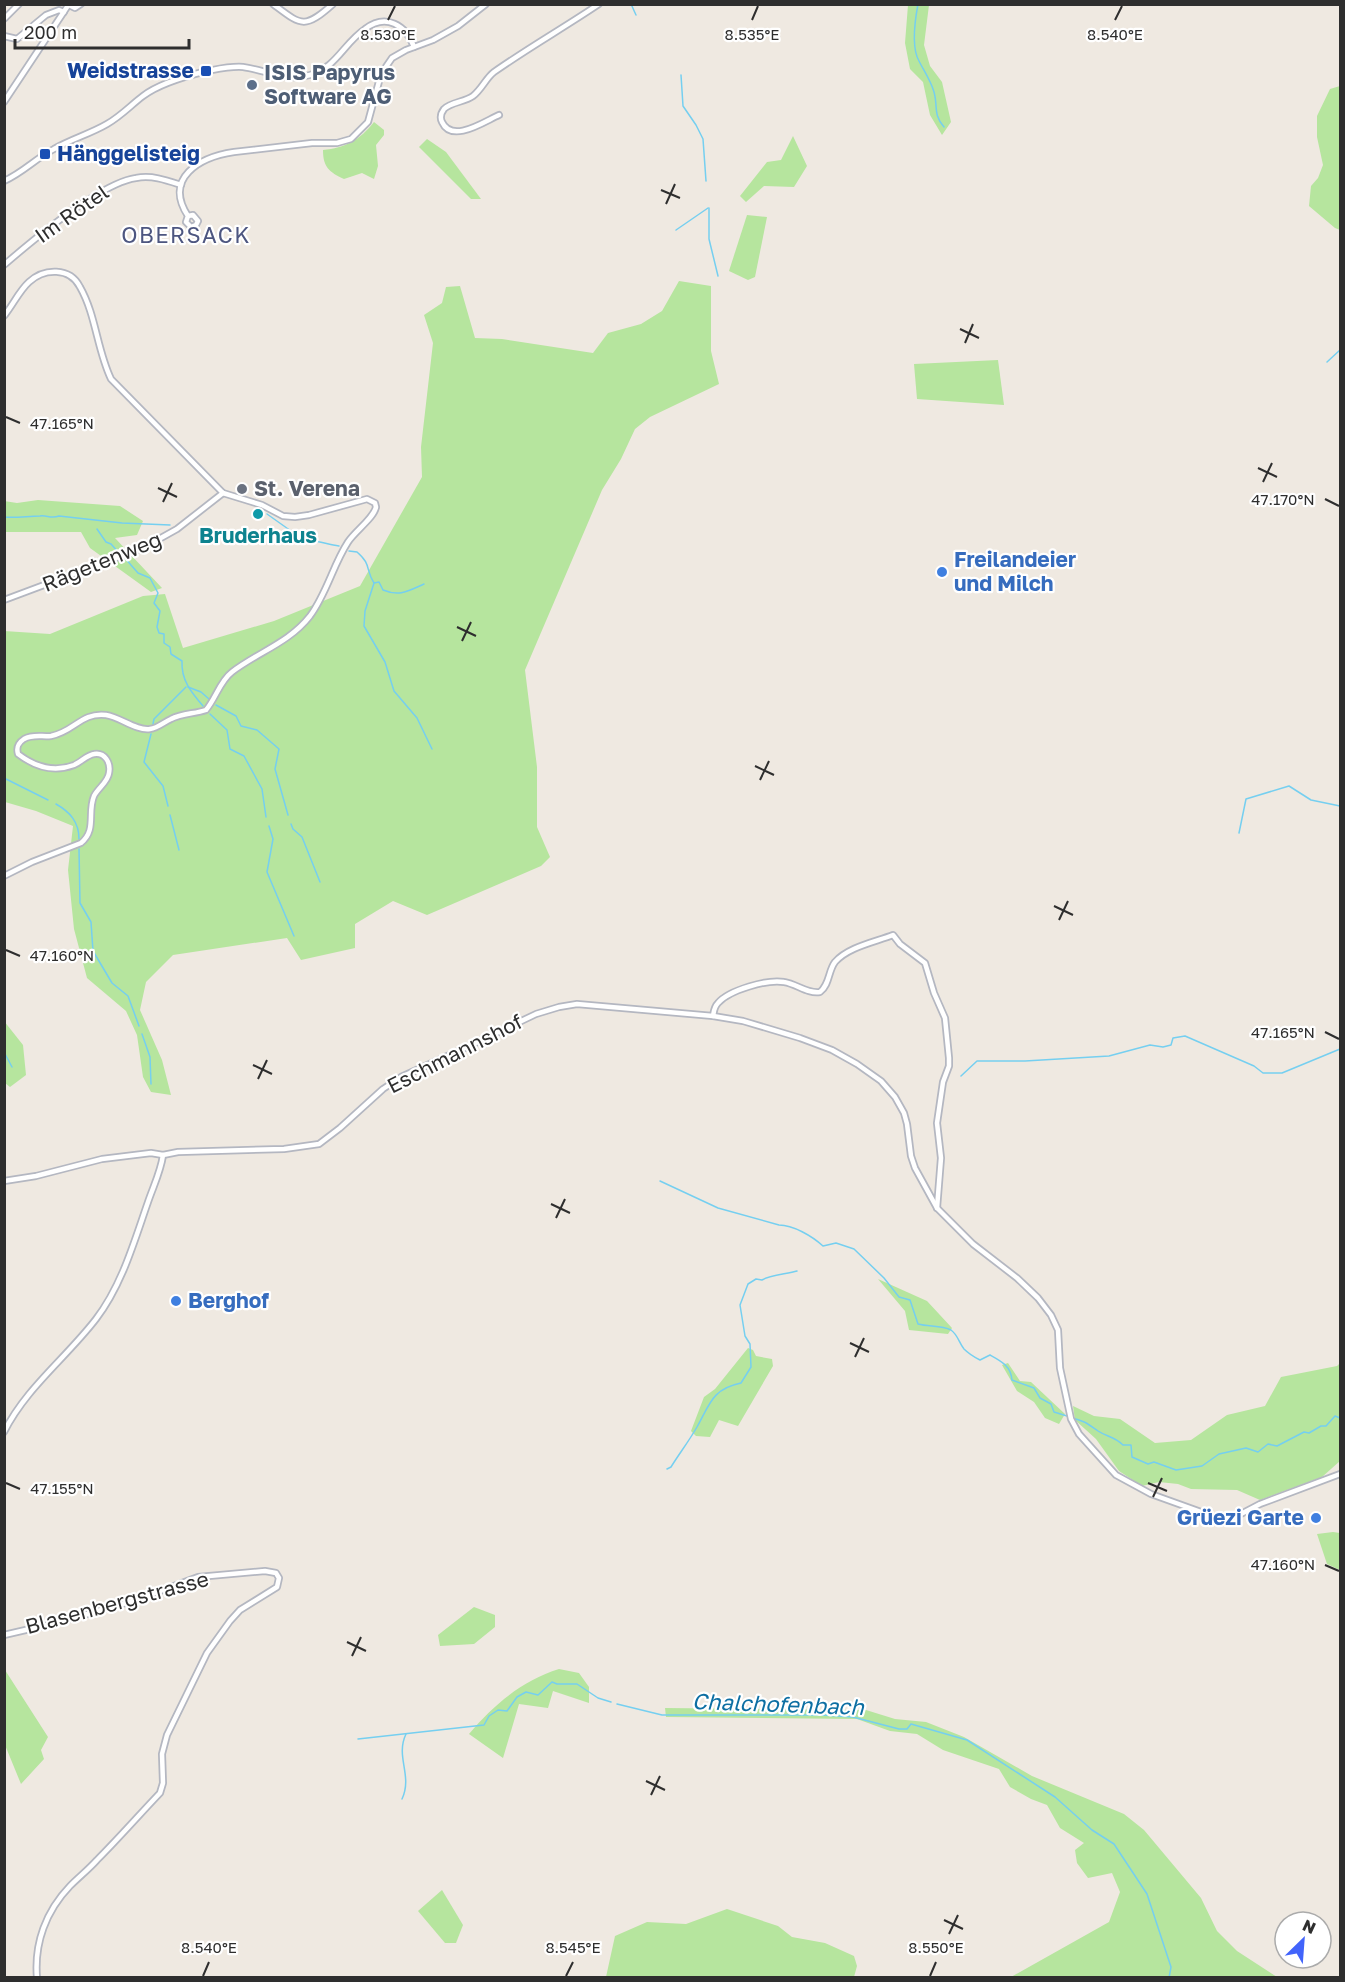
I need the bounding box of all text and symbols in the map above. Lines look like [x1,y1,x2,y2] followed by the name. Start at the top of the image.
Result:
[15,12,189,50] scale bar
[24,21,77,43] text: 200 m
[360,25,416,43] text: 8.530°E
[725,25,779,43] text: 8.535°E
[1087,25,1143,43] text: 8.540°E
[67,57,194,83] place label: Weidstrasse
[264,59,395,109] place label: ISIS Papyrus Software AG
[199,64,213,78] marker: Weidstrasse
[245,78,259,92] marker: ISIS Papyrus Software AG
[57,140,200,166] place label: Hänggelisteig
[38,147,52,161] marker: Hänggelisteig
[29,178,113,248] street label: Im Rötel
[121,221,251,248] district label: OBERSACK
[30,414,94,432] text: 47.165°N
[254,475,360,501] place label: St. Verena
[235,482,249,496] marker: St. Verena
[1251,490,1315,508] text: 47.170°N
[251,507,265,521] marker: Bruderhaus
[199,522,317,548] place label: Bruderhaus
[38,525,165,597] street label: Rägetenweg
[954,546,1076,596] place label: Freilandeier und Milch
[935,565,949,579] marker: Freilandeier und Milch
[30,946,94,964] text: 47.160°N
[382,1008,527,1098] street label: Eschmannshof
[1251,1023,1315,1041] text: 47.165°N
[188,1287,269,1313] place label: Berghof
[169,1294,183,1308] marker: Berghof
[30,1479,94,1497] text: 47.155°N
[1177,1504,1304,1530] place label: Grüezi Garte
[1309,1511,1323,1525] marker: Grüezi Garte
[1251,1555,1315,1573] text: 47.160°N
[22,1565,211,1639] street label: Blasenbergstrasse
[692,1687,866,1720] water label: Chalchofenbach
[1273,1910,1333,1970] north arrow
[1300,1915,1319,1938] text: N
[181,1938,237,1956] text: 8.540°E
[545,1938,601,1956] text: 8.545°E
[908,1938,964,1956] text: 8.550°E

